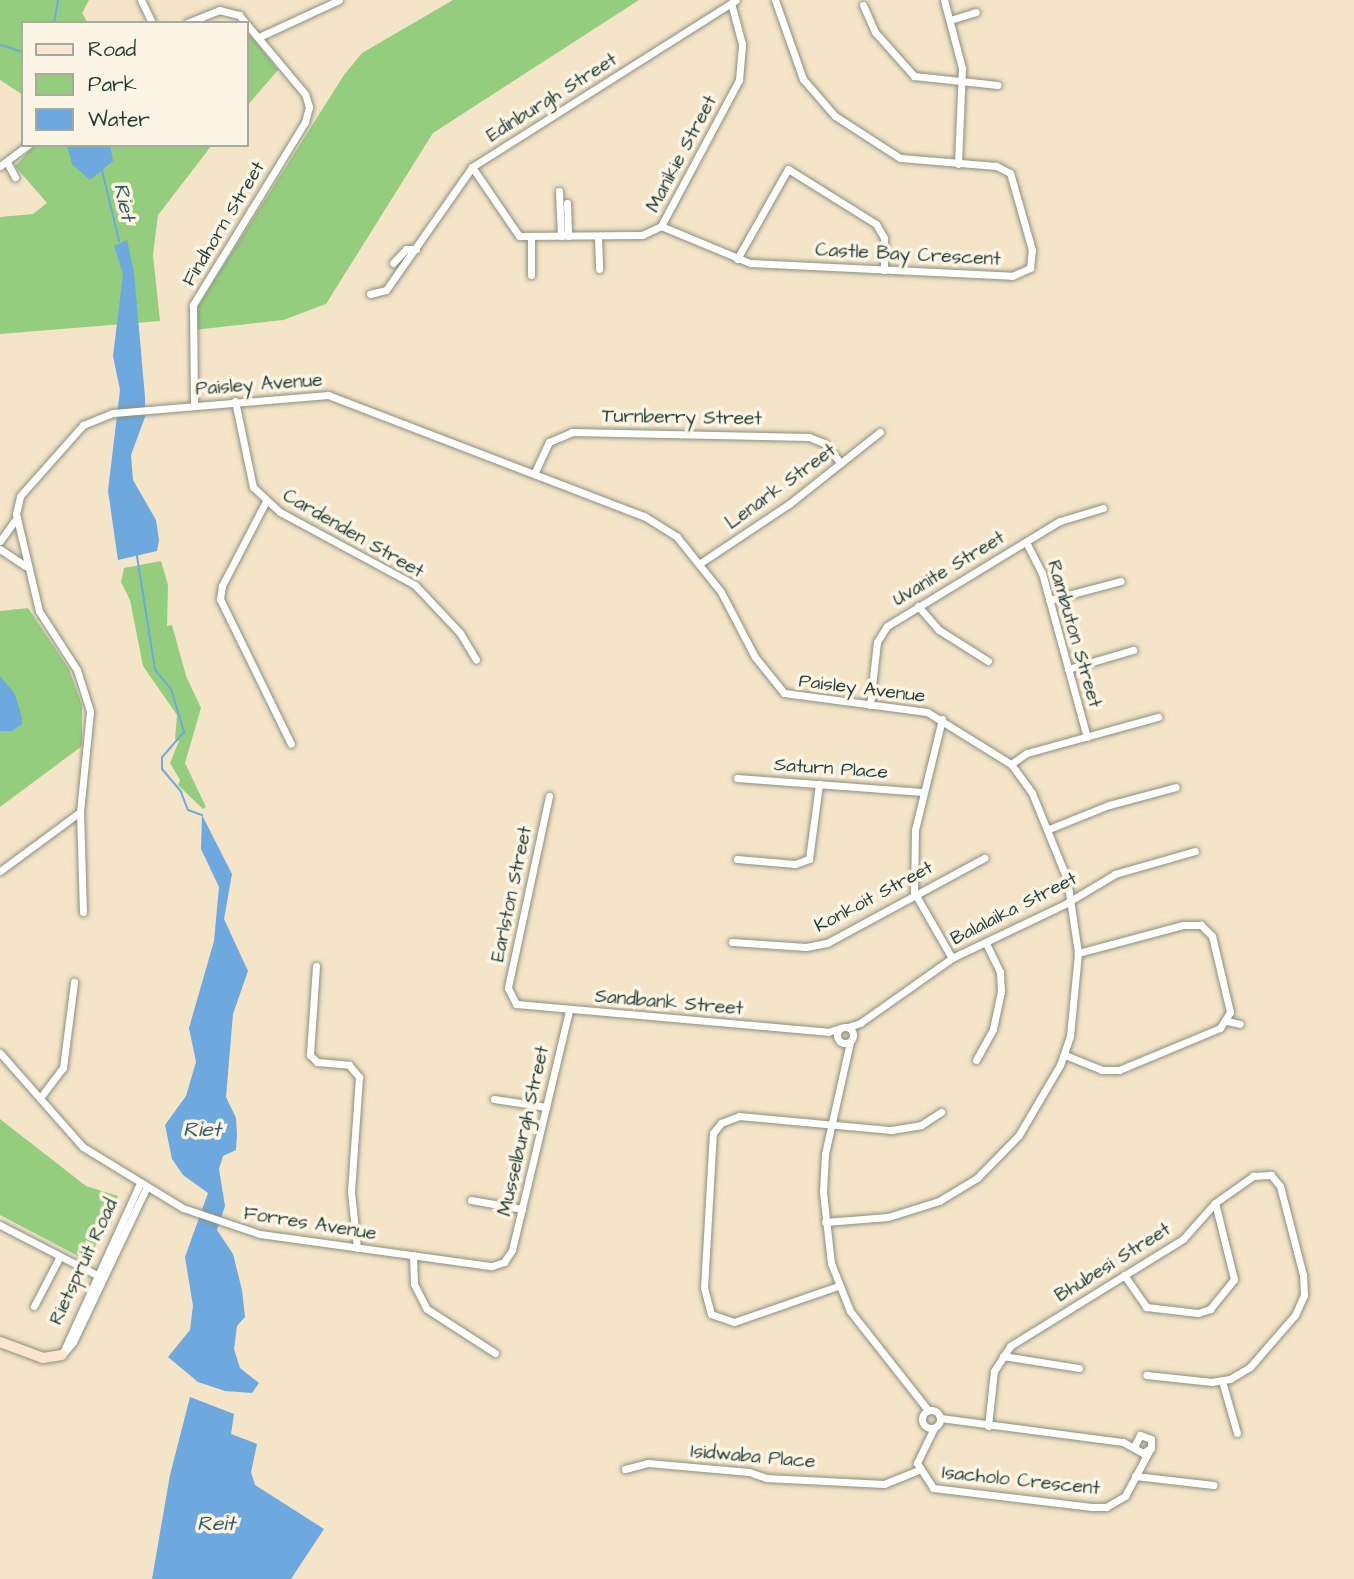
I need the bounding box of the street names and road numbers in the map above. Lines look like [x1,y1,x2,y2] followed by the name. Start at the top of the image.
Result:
[483,49,621,147] street label: Edinburgh Street
[642,92,722,216] street label: Manikie Street
[178,157,270,291] street label: Findhorn Street
[815,239,1001,271] street label: Castle Bay Crescent
[195,369,323,401] street label: Paisley Avenue
[602,405,762,431] street label: Turnberry Street
[721,439,841,535] street label: Lenark Street
[279,484,427,584] street label: Cardenden Street
[889,527,1009,611] street label: Uvanite Street
[1042,558,1106,710] street label: Rambuton Street
[797,670,927,708] street label: Paisley Avenue
[773,754,889,784] street label: Saturn Place
[487,824,537,964] street label: Earlston Street
[811,856,937,938] street label: Konkoit Street
[947,867,1081,951] street label: Balalaika Street
[594,985,744,1021] street label: Sandbank Street
[493,1044,555,1218] street label: Musselburgh Street
[45,1195,123,1329] street label: Rietspruit Road
[242,1202,378,1246] street label: Forres Avenue
[1051,1218,1175,1308] street label: Bhubesi Street
[690,1440,816,1474] street label: Isidwaba Place
[941,1461,1101,1501] street label: Isacholo Crescent

